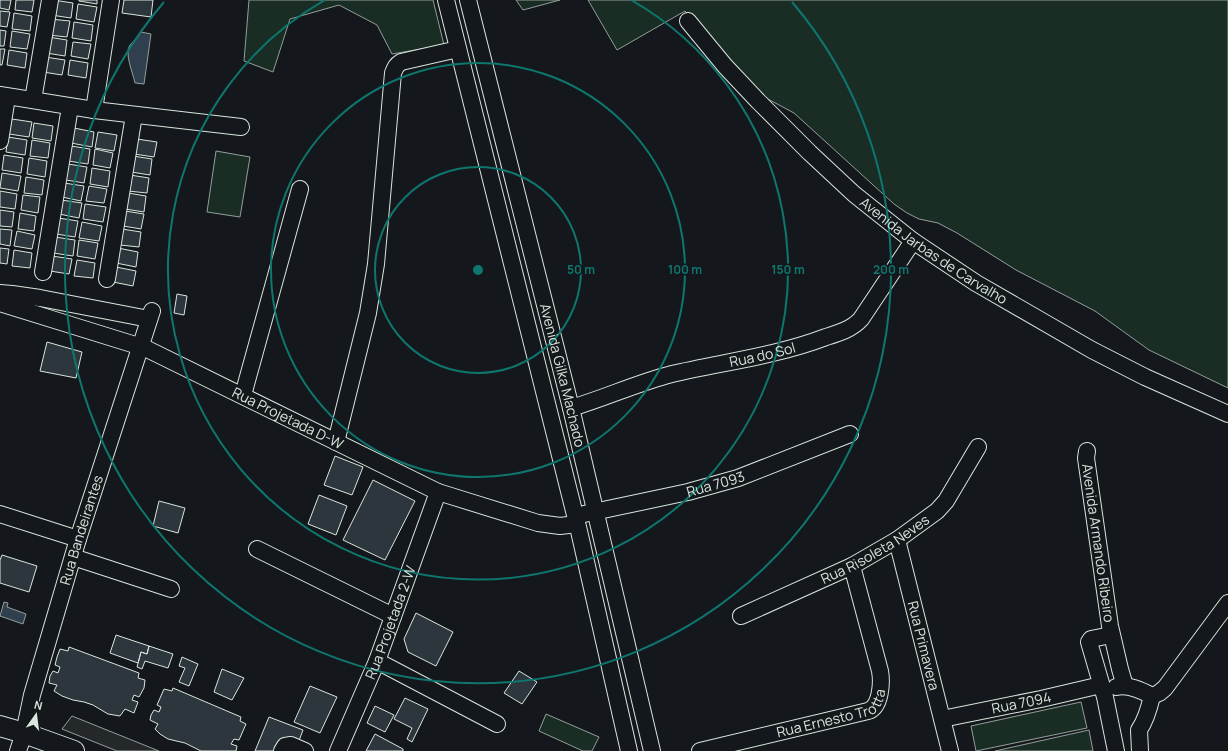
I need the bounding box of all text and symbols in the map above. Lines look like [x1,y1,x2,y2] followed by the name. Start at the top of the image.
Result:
[856,192,1011,308] street label: Avenida Jarbas de Carvalho
[567,261,595,278] text: 50 m
[668,261,702,278] text: 100 m
[771,261,805,278] text: 150 m
[873,261,909,278] text: 200 m
[471,263,485,277] centre of rings
[536,301,590,449] street label: Avenida Gilka Machado
[728,338,798,371] street label: Rua do Sol
[229,382,347,453] street label: Rua Projetada D-W
[1078,462,1119,624] street label: Avenida Armando Ribeiro
[684,466,747,501] street label: Rua 7093
[55,473,107,587] street label: Rua Bandeirantes
[818,510,933,588] street label: Rua Risoleta Neves
[360,563,420,682] street label: Rua Projetada 2-W
[904,599,944,692] street label: Rua Primavera
[774,687,889,741] street label: Rua Ernesto Trotta
[990,687,1053,718] street label: Rua 7094
[16,695,56,735] north arrow
[33,697,44,713] text: N

